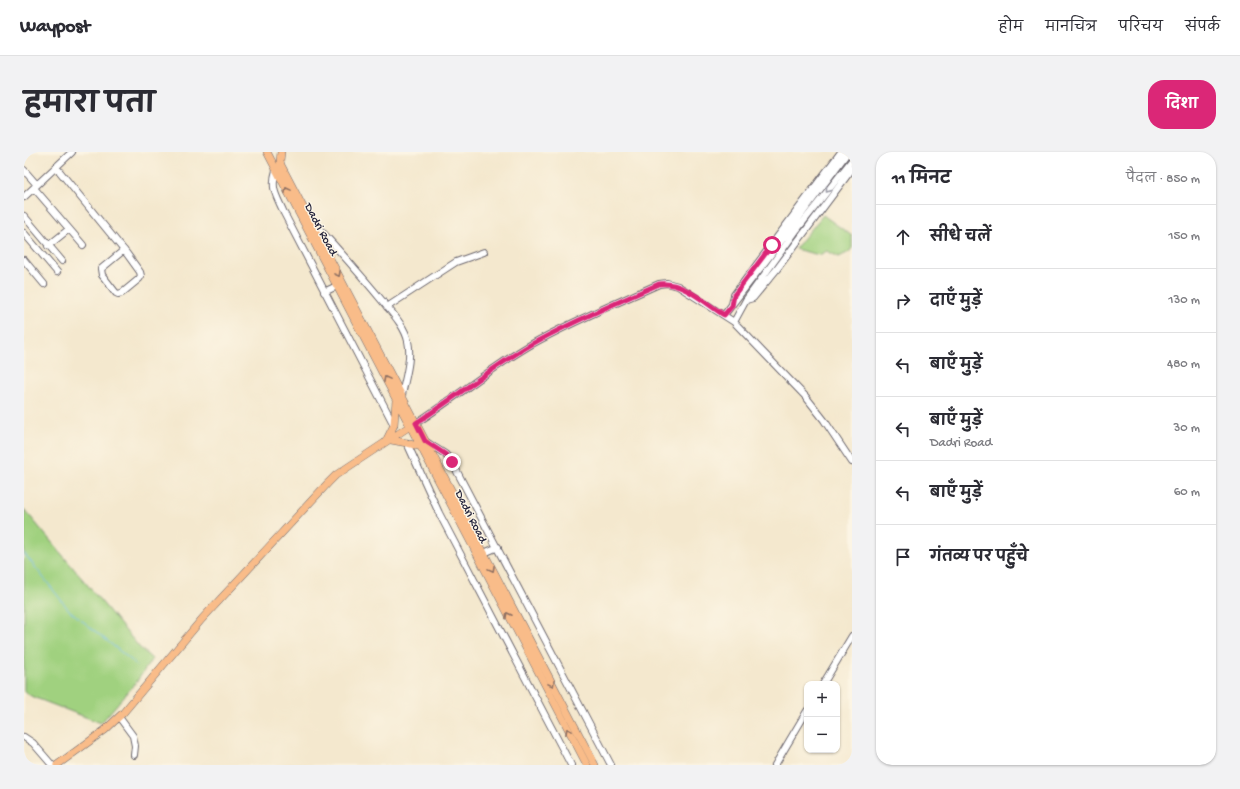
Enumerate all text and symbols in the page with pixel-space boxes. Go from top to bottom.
text: Waypost [20,16,90,39]
text: होम [999,20,1023,37]
text: मानचित्र [1045,20,1097,37]
text: परिचय [1119,20,1163,37]
text: संपर्क [1185,20,1220,37]
button: दिशा [1148,80,1216,129]
text: हमारा पता [24,90,155,123]
text: 11 मिनट [892,170,951,190]
text: पैदल · 850 m [1126,172,1200,187]
one-way arrow [826,186,833,193]
one-way arrow [284,187,291,194]
street label: Dadri Road [300,200,340,259]
icon: ahead [892,226,914,248]
text: सीधे चलें [930,229,991,247]
text: 150 m [1168,229,1200,244]
route start [763,236,781,254]
one-way arrow [334,270,341,277]
icon: right [892,290,914,312]
text: दाएँ मुड़ें [930,293,982,311]
text: 130 m [1168,293,1200,308]
icon: left [892,354,914,376]
text: बाएँ मुड़ें [930,357,982,375]
text: 480 m [1167,357,1200,372]
one-way arrow [383,376,391,384]
text: बाएँ मुड़ें [930,413,982,431]
icon: left [892,418,914,440]
text: 30 m [1174,421,1200,436]
text: Dadri Road [930,436,992,451]
route end [443,453,461,471]
icon: left [892,482,914,504]
text: बाएँ मुड़ें [930,485,982,503]
text: 60 m [1174,485,1200,500]
street label: Dadri Road [450,487,490,547]
icon: arrive [892,546,914,568]
text: गंतव्य पर पहुँचे [930,549,1028,567]
one-way arrow [487,565,495,572]
one-way arrow [506,612,513,619]
one-way arrow [548,680,555,687]
map controls [804,681,840,753]
button: + [804,681,840,717]
button: − [804,717,840,753]
one-way arrow [566,727,573,735]

